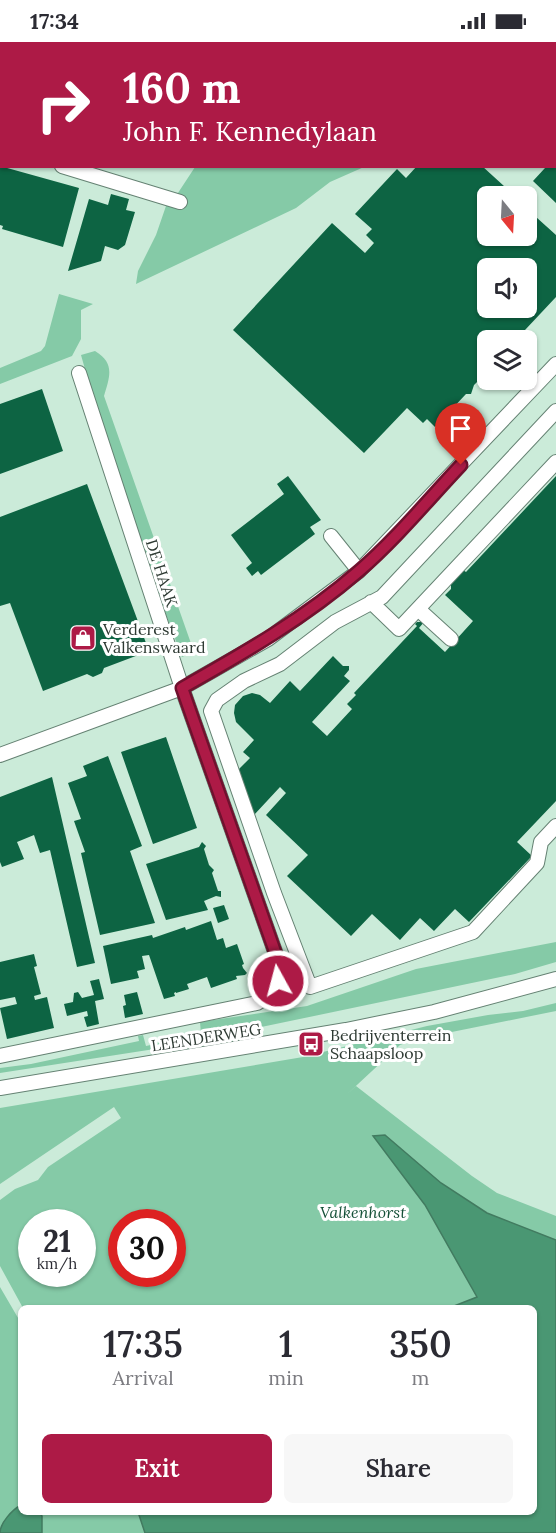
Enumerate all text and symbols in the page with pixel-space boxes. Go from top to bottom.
text: 17:34 [30,7,79,35]
text: 160 m [123,61,241,115]
icon: right [24,66,102,144]
text: John F. Kennedylaan [123,114,377,148]
north arrow [477,186,537,246]
map controls [477,186,537,390]
button: sound [477,258,537,318]
button: layers [477,330,537,390]
pin [435,403,486,465]
icon: arrive [444,412,477,445]
street label: DE HAAK [142,537,182,609]
place label: Verderest Valkenswaard [102,619,206,657]
shop icon: Verderest Valkenswaard [68,623,98,653]
position arrow [246,949,310,1013]
street label: LEENDERWEG [150,1018,262,1056]
place label: Bedrijventerrein Schaapsloop [330,1025,452,1063]
bus stop icon: Bedrijventerrein Schaapsloop [296,1029,326,1059]
park label: Valkenhorst [320,1202,406,1222]
speed limit sign: 30 [108,1209,186,1287]
text: 21 [43,1222,71,1260]
text: km/h [37,1254,77,1273]
text: 17:35 [103,1321,183,1367]
text: 1 [279,1321,293,1367]
text: 350 [389,1321,452,1367]
text: Arrival [113,1365,174,1390]
text: min [268,1365,304,1390]
text: m [411,1365,429,1390]
button: Exit [42,1434,272,1503]
button: Share [284,1434,513,1503]

